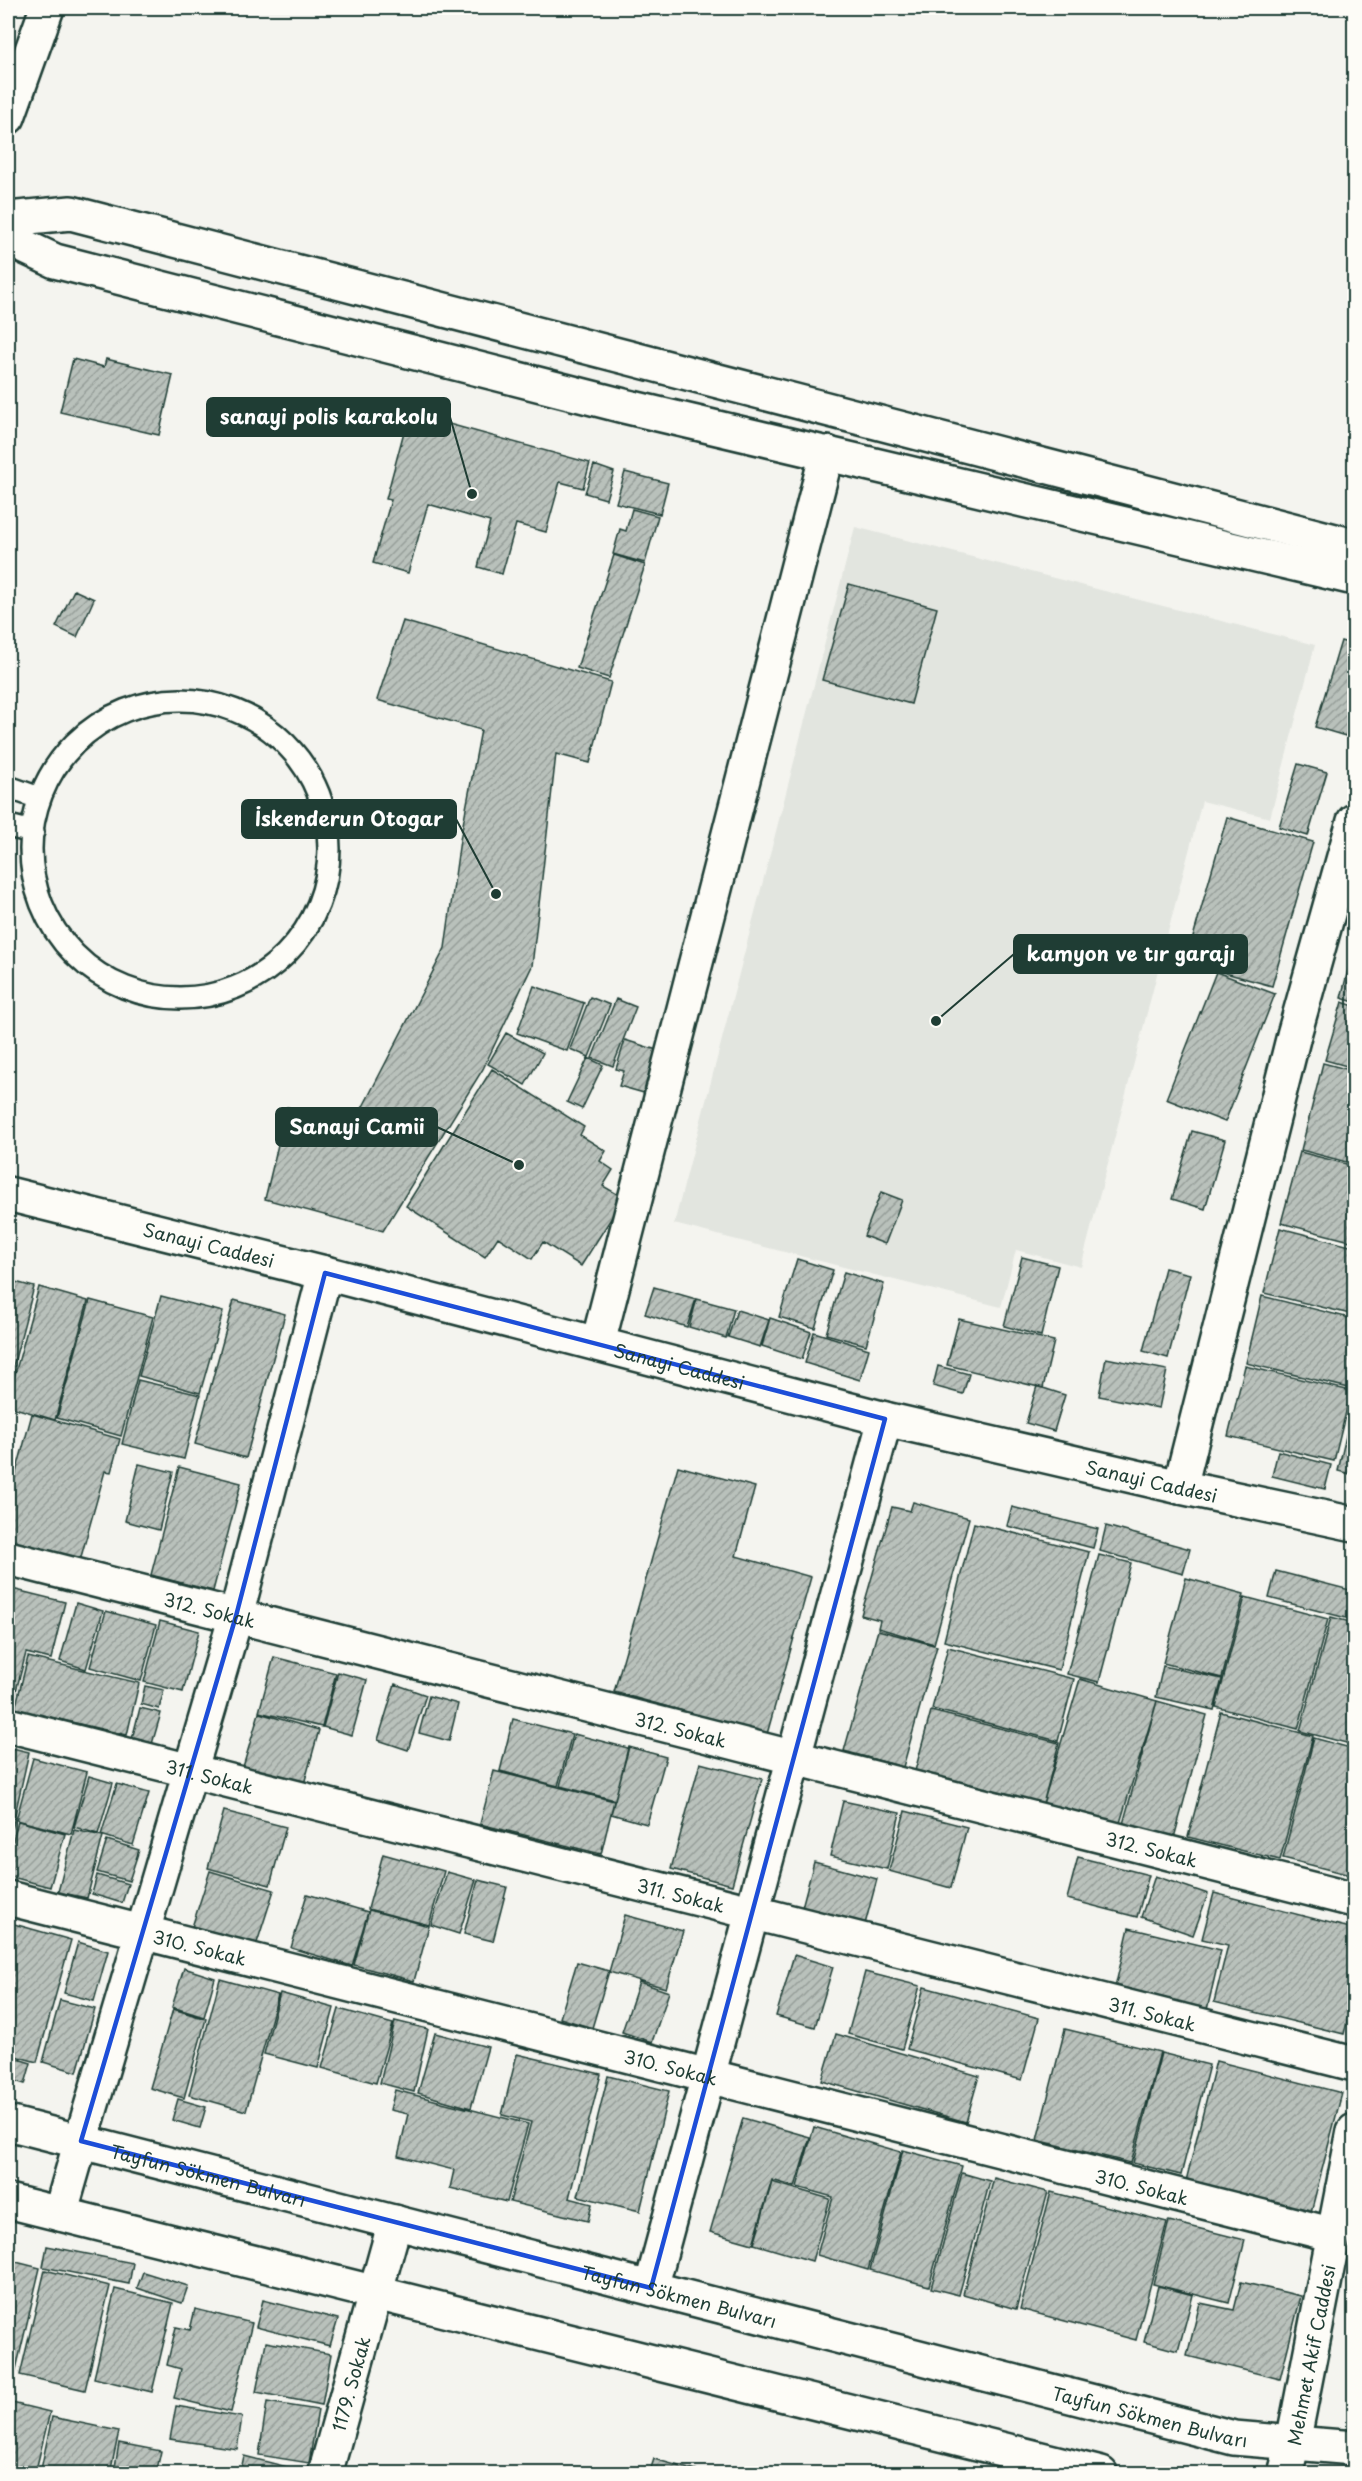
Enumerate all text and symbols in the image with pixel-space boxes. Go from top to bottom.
callout: sanayi polis karakolu [207,398,450,436]
text: sanayi polis karakolu [220,401,438,431]
callout: İskenderun Otogar [242,800,456,838]
text: İskenderun Otogar [255,803,444,833]
callout: kamyon ve tır garajı [1014,935,1247,973]
text: kamyon ve tır garajı [1027,938,1235,968]
callout: Sanayi Camii [276,1108,437,1146]
text: Sanayi Camii [289,1111,425,1141]
street label: Sanayi Caddesi [140,1215,277,1273]
street label: Sanayi Caddesi [611,1335,748,1395]
street label: Sanayi Caddesi [1083,1452,1220,1508]
street label: 312. Sokak [161,1585,259,1634]
street label: 312. Sokak [632,1704,730,1754]
street label: 311. Sokak [163,1752,257,1800]
street label: 312. Sokak [1103,1824,1201,1873]
street label: 311. Sokak [634,1870,728,1919]
street label: 310. Sokak [150,1922,250,1972]
street label: 311. Sokak [1105,1989,1199,2037]
street label: 310. Sokak [621,2042,721,2091]
street label: Tayfun Sökmen Bulvarı [108,2136,309,2213]
street label: 310. Sokak [1092,2161,1192,2211]
street label: Tayfun Sökmen Bulvarı [579,2257,780,2333]
street label: Mehmet Akif Caddesi [1279,2262,1341,2448]
street label: 1179. Sokak [324,2333,376,2434]
street label: Tayfun Sökmen Bulvarı [1049,2378,1249,2453]

